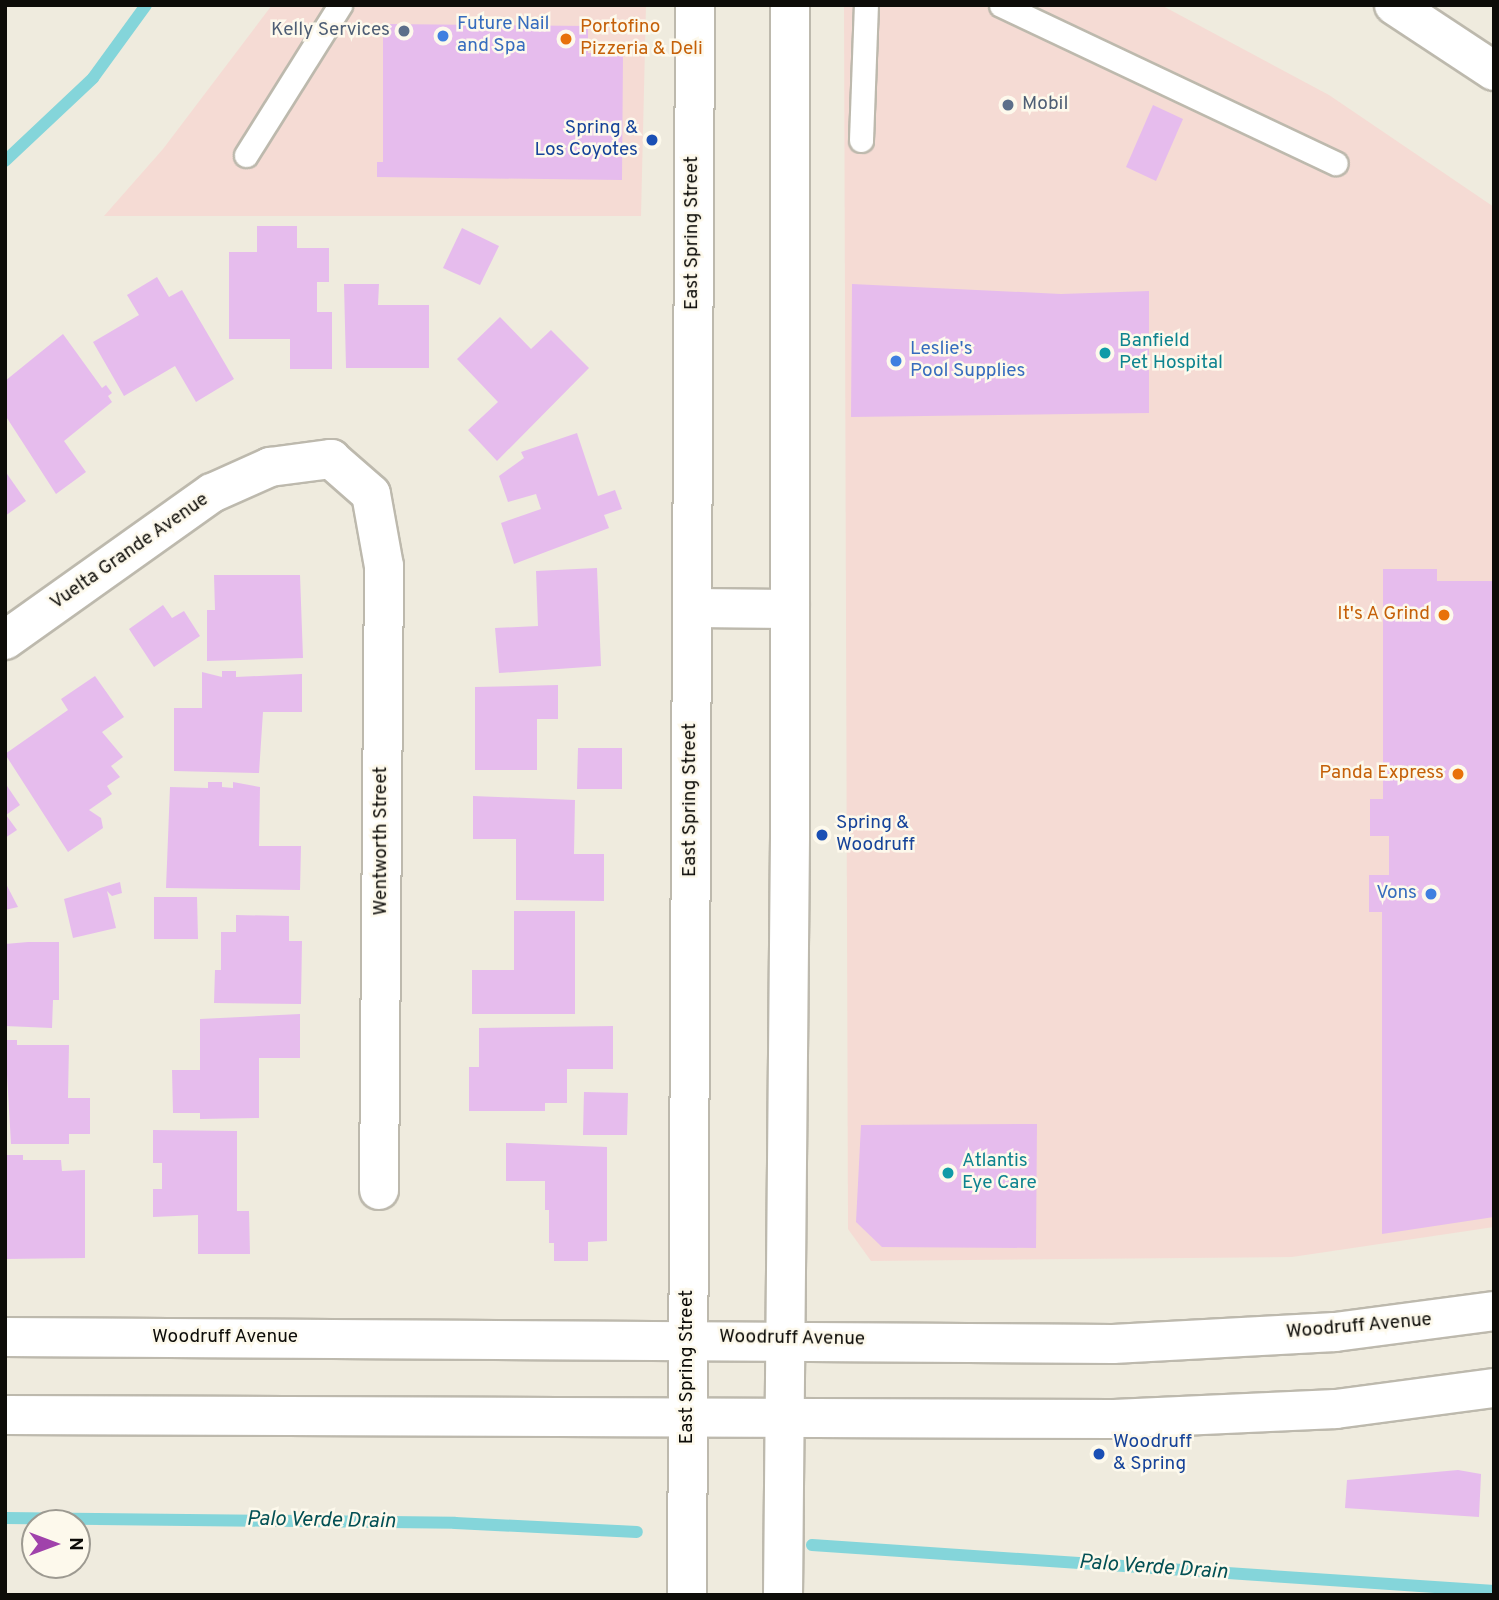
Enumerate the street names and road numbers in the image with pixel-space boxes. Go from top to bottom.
street label: East Spring Street [682,156,704,310]
street label: Vuelta Grande Avenue [46,489,214,615]
street label: East Spring Street [680,723,702,877]
street label: Wentworth Street [371,766,393,916]
street label: East Spring Street [677,1290,699,1444]
street label: Woodruff Avenue [1285,1309,1433,1345]
street label: Woodruff Avenue [718,1326,866,1352]
street label: Woodruff Avenue [152,1327,298,1349]

